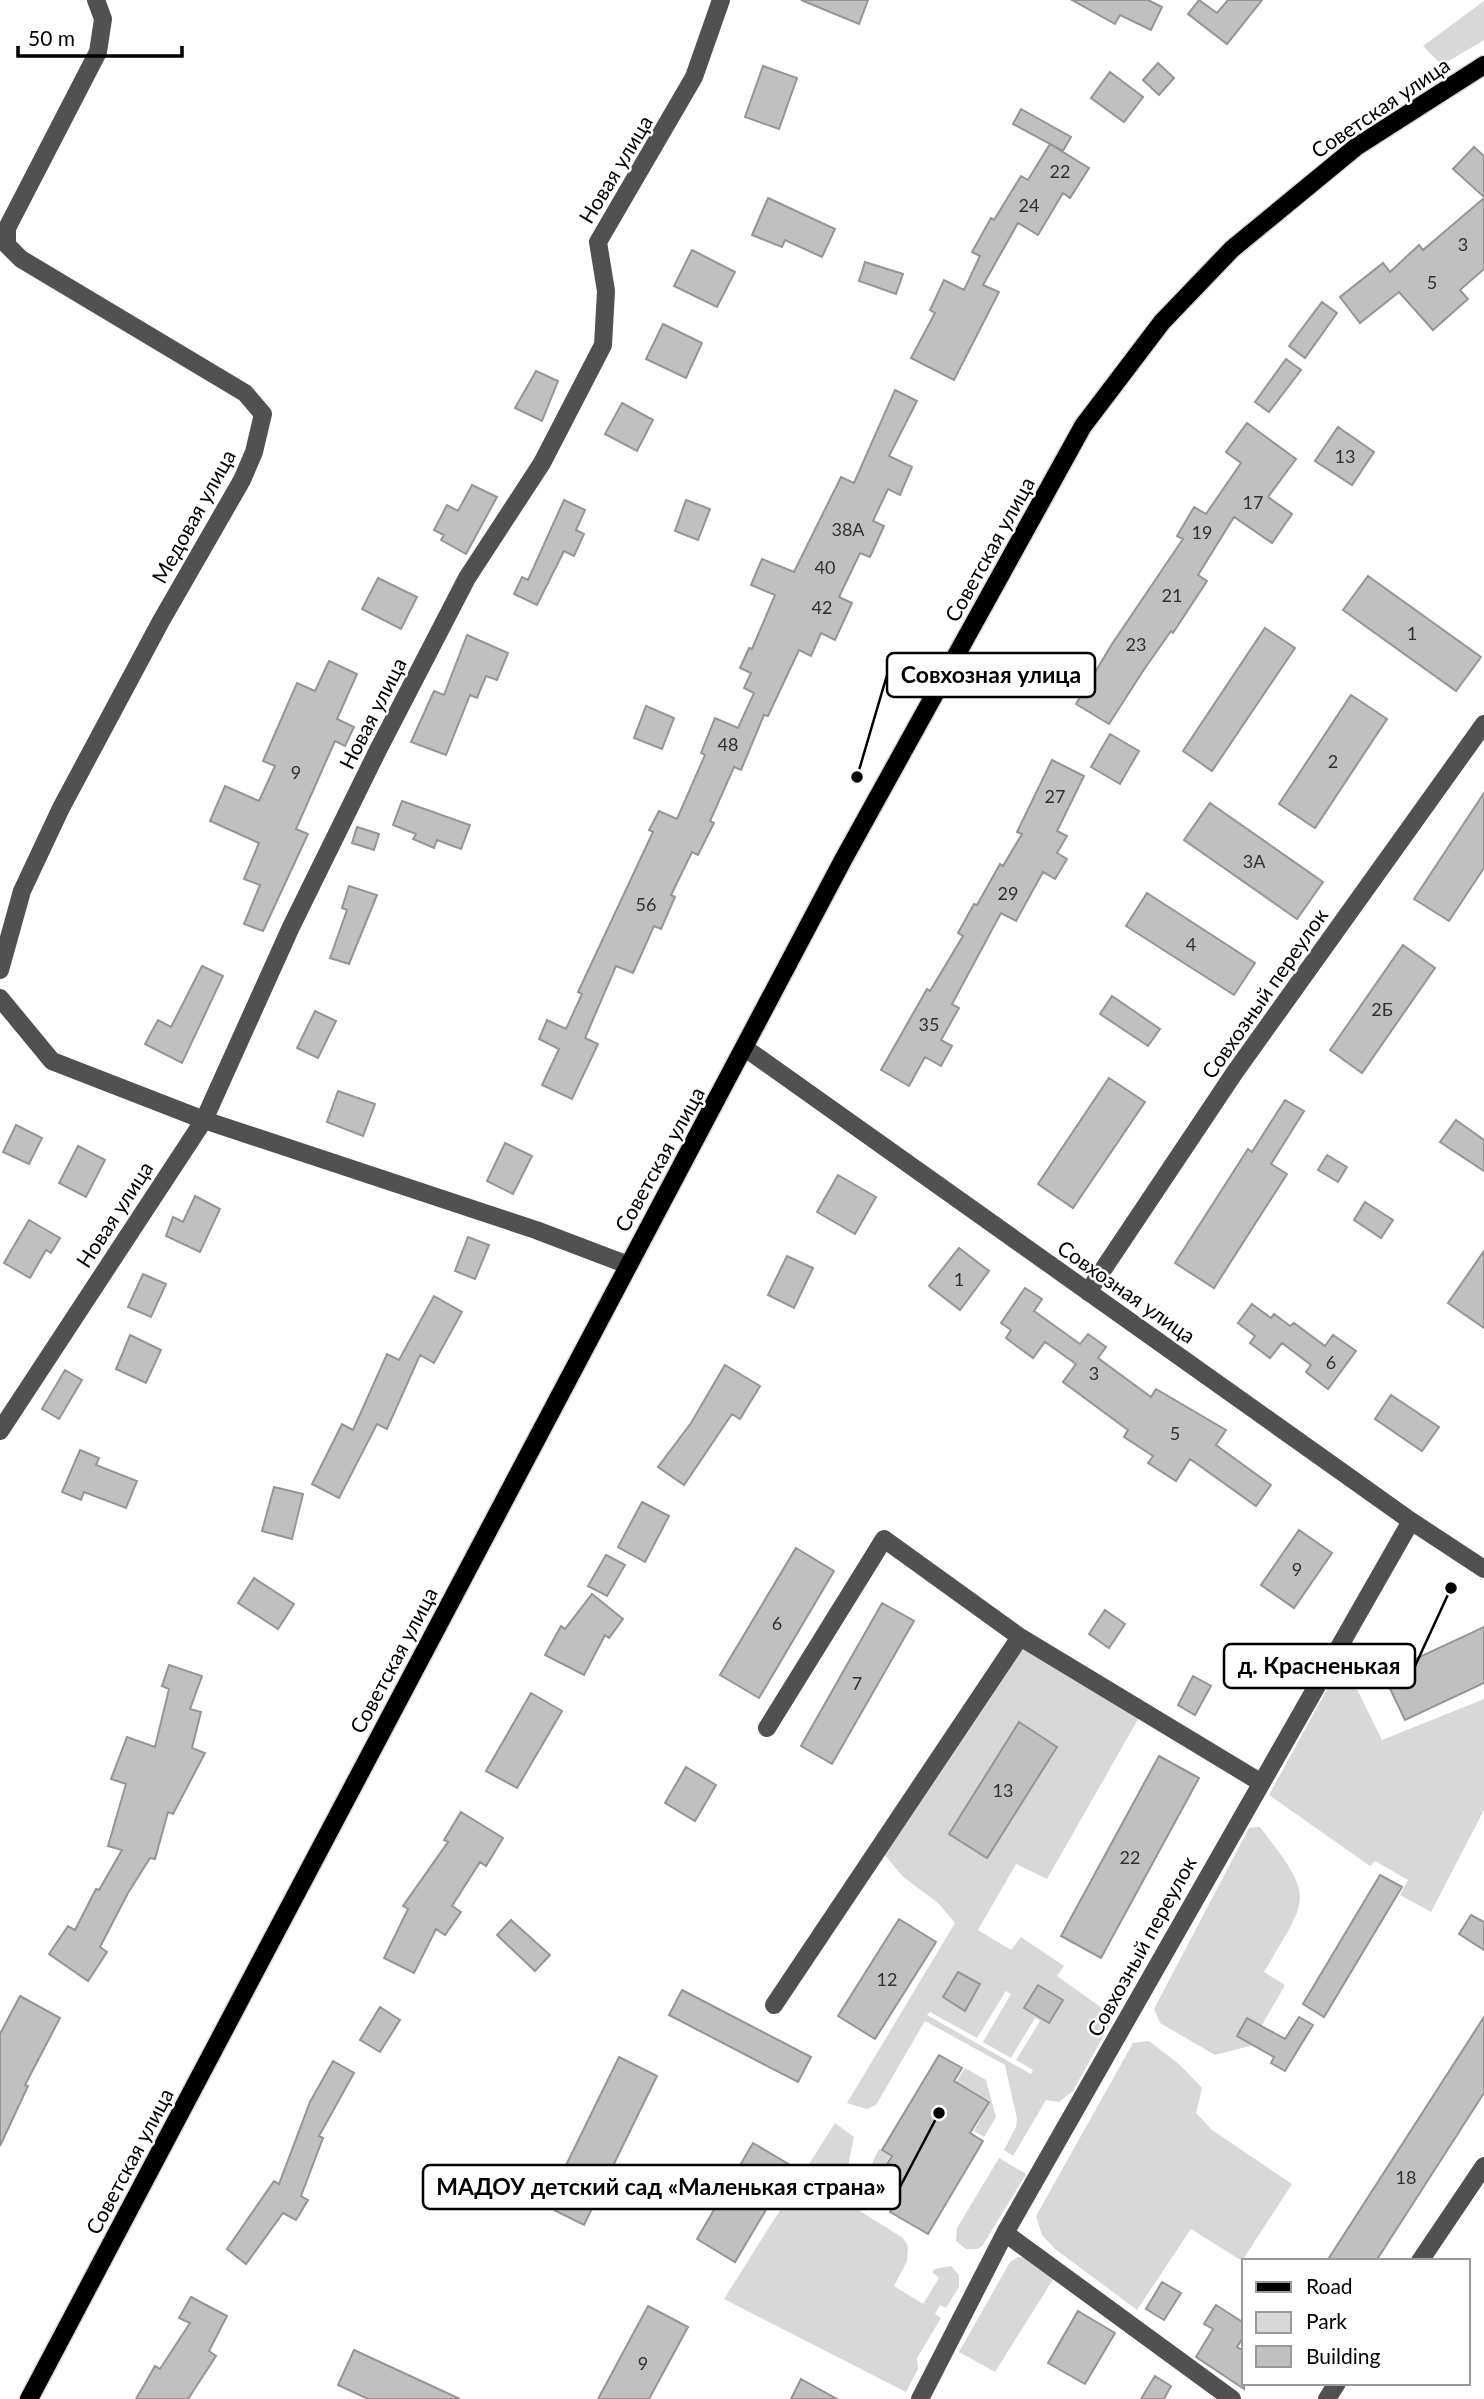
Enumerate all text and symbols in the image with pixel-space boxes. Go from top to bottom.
scale bar [18,14,182,58]
text: 50 m [28,25,75,50]
street label: Советская улица [1306,51,1454,163]
street label: Новая улица [573,110,657,228]
house number: 22 [1050,160,1070,182]
house number: 24 [1019,194,1039,216]
house number: 3 [1458,233,1468,255]
house number: 5 [1427,271,1437,293]
street label: Медовая улица [146,445,240,587]
house number: 13 [1335,445,1355,467]
street label: Советская улица [939,472,1039,626]
house number: 17 [1243,491,1263,513]
house number: 38А [831,518,865,540]
house number: 19 [1192,521,1212,543]
house number: 40 [815,556,835,578]
house number: 21 [1162,584,1182,606]
house number: 42 [812,596,832,618]
house number: 1 [1407,622,1417,644]
house number: 23 [1126,633,1146,655]
street label: Новая улица [333,653,411,773]
callout: Совхозная улица [887,653,1095,697]
text: Совхозная улица [901,660,1081,688]
house number: 48 [718,733,738,755]
house number: 2 [1328,750,1338,772]
house number: 9 [291,761,301,783]
house number: 27 [1045,785,1065,807]
house number: 3А [1243,850,1266,872]
house number: 29 [998,882,1018,904]
house number: 56 [636,893,656,915]
street label: Совхозный переулок [1196,903,1332,1083]
house number: 4 [1186,933,1196,955]
house number: 2Б [1371,998,1393,1020]
house number: 35 [919,1013,939,1035]
street label: Советская улица [609,1082,709,1236]
street label: Новая улица [70,1156,158,1272]
street label: Совхозная улица [1053,1234,1201,1348]
house number: 1 [954,1268,964,1290]
house number: 6 [1326,1351,1336,1373]
house number: 3 [1089,1362,1099,1384]
house number: 5 [1170,1422,1180,1444]
house number: 9 [1292,1558,1302,1580]
street label: Советская улица [344,1583,442,1737]
house number: 6 [772,1612,782,1634]
callout: д. Красненькая [1224,1644,1415,1688]
text: д. Красненькая [1238,1651,1400,1679]
house number: 7 [852,1672,862,1694]
house number: 13 [993,1779,1013,1801]
house number: 22 [1120,1846,1140,1868]
street label: Совхозный переулок [1081,1852,1201,2040]
house number: 12 [877,1968,897,1990]
street label: Советская улица [80,2084,178,2238]
callout: МАДОУ детский сад «Маленькая страна» [423,2165,900,2209]
house number: 18 [1396,2166,1416,2188]
text: МАДОУ детский сад «Маленькая страна» [436,2172,886,2200]
legend [1242,2259,1470,2385]
text: Road [1306,2273,1353,2298]
text: Park [1306,2308,1347,2333]
text: Building [1306,2343,1381,2368]
house number: 9 [638,2352,648,2374]

